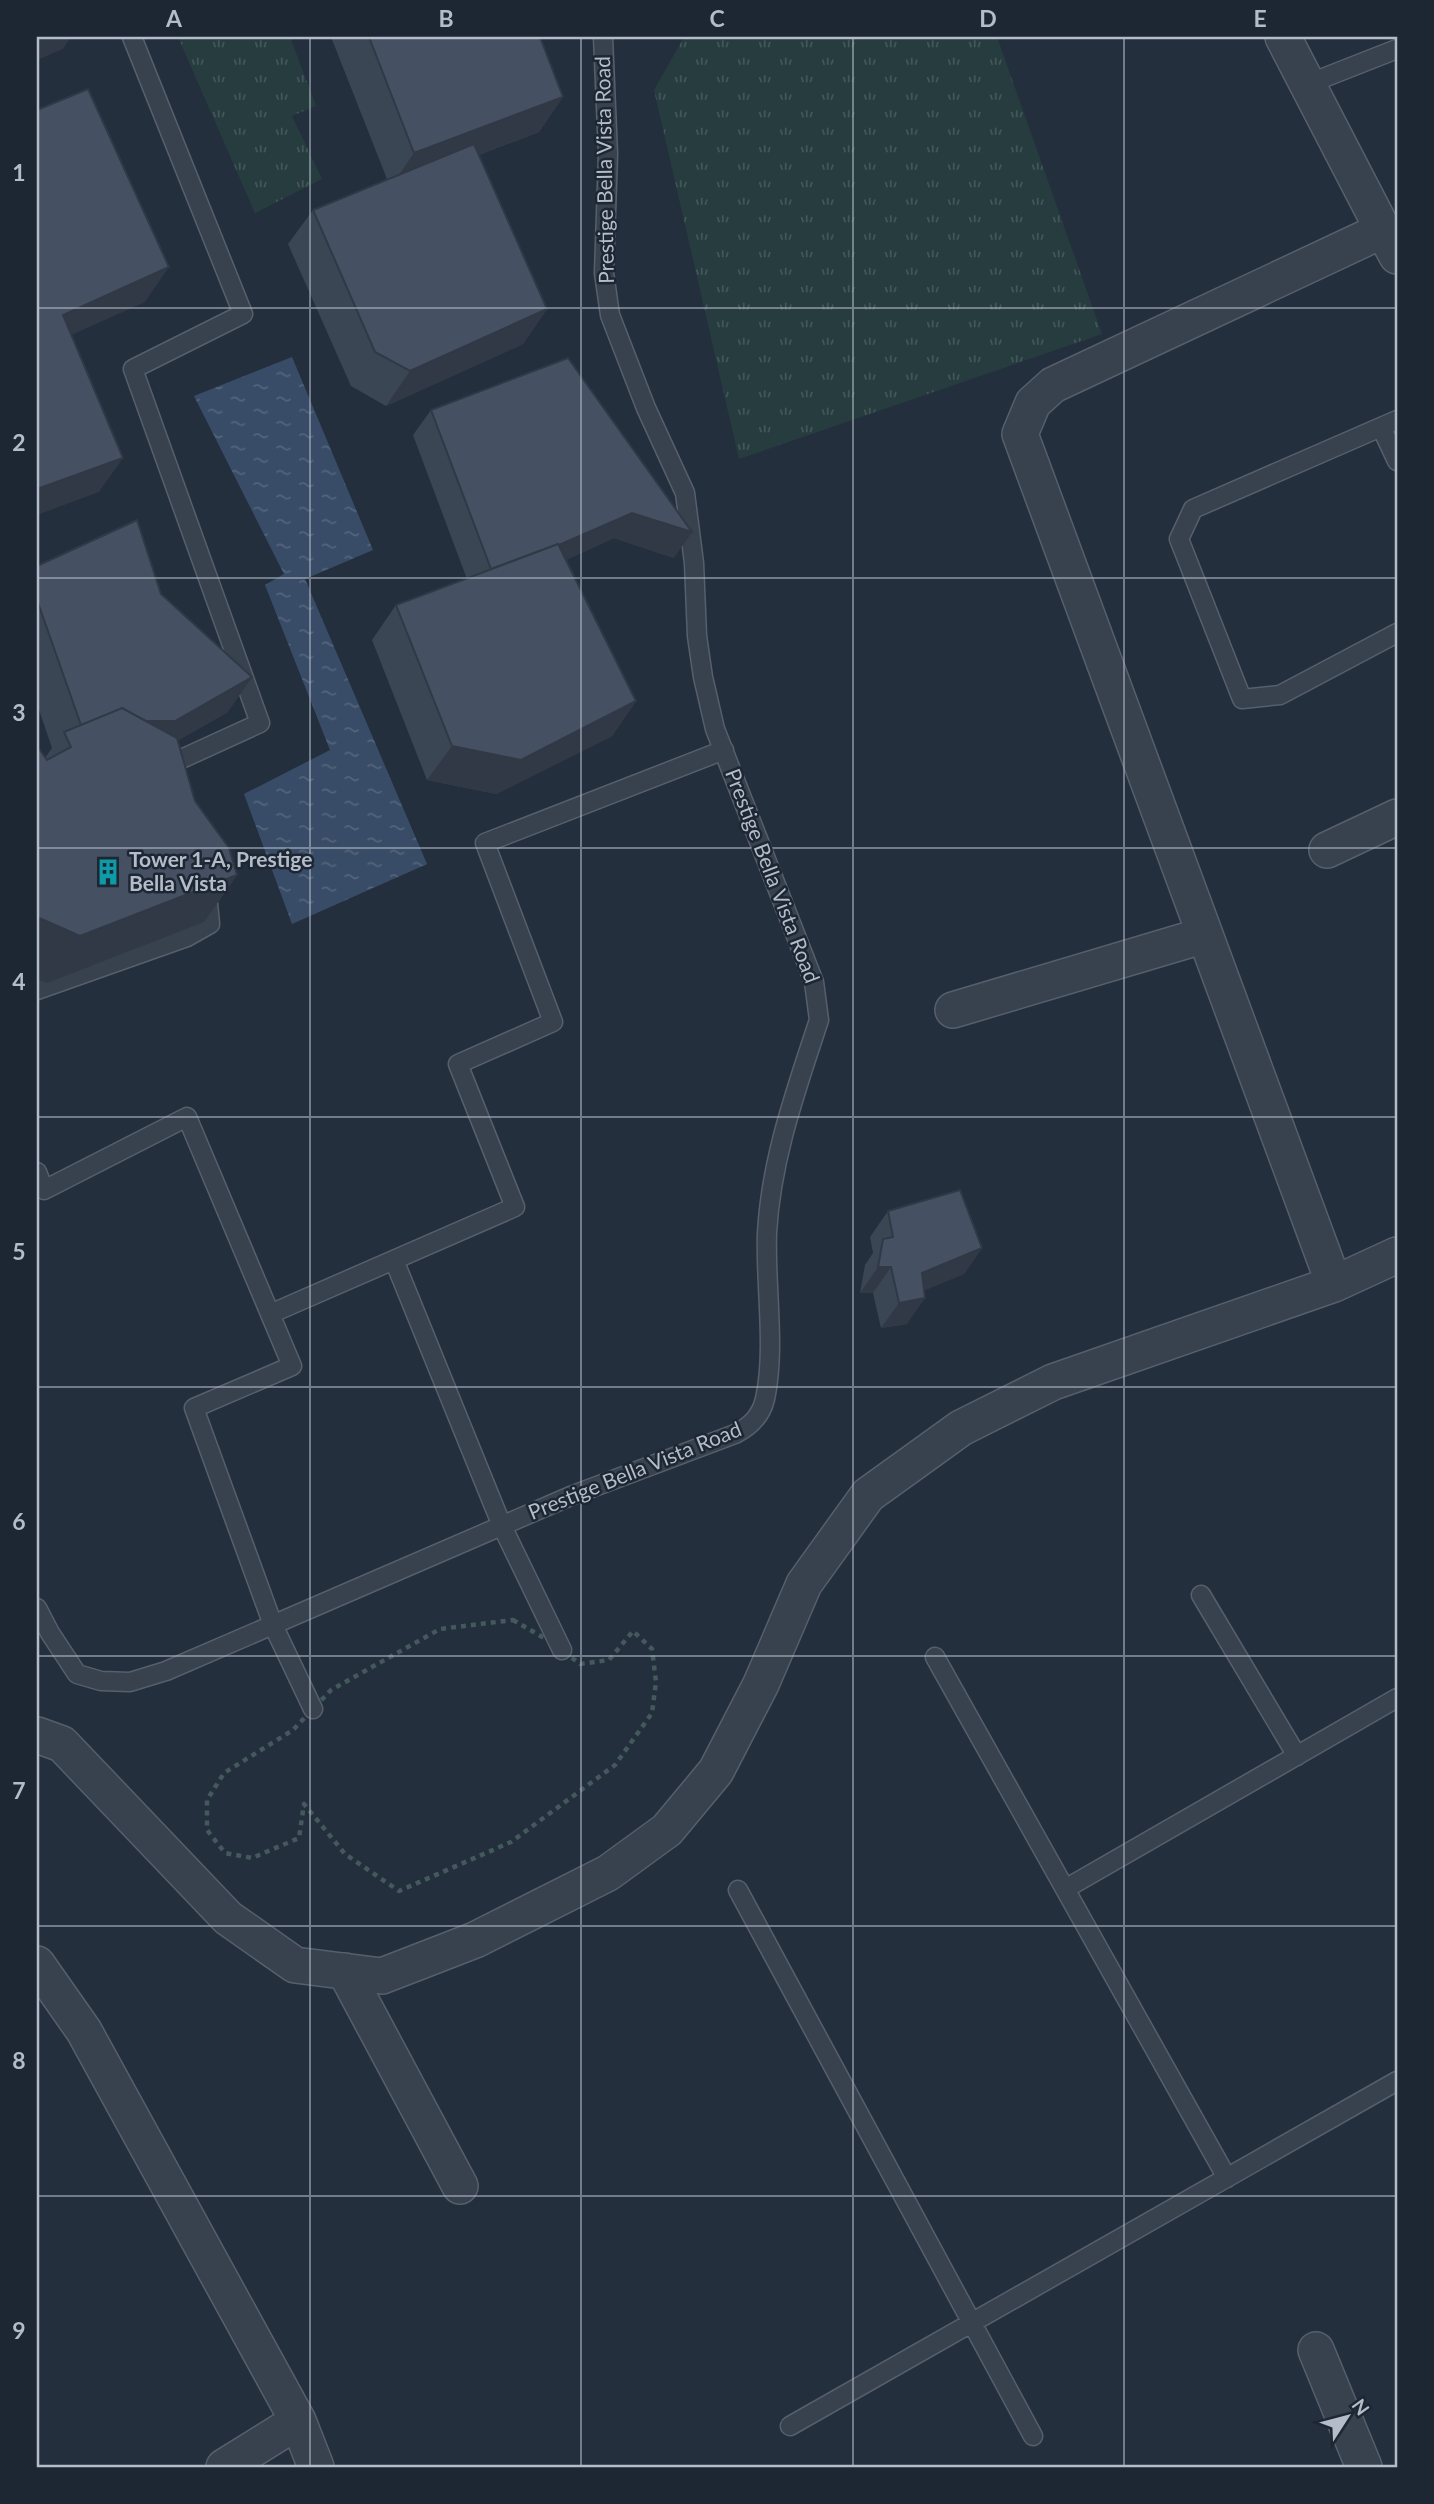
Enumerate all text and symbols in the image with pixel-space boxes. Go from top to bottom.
text: A [165,4,183,32]
text: B [438,4,454,32]
text: C [709,4,725,32]
text: D [979,4,997,32]
text: E [1253,4,1267,32]
street label: Prestige Bella Vista Road [589,56,618,284]
text: 1 [12,158,26,186]
text: 2 [12,428,26,456]
text: 3 [12,698,26,726]
street label: Prestige Bella Vista Road [721,765,826,986]
place label: Tower 1-A, Prestige Bella Vista [129,846,312,895]
building icon: Tower 1-A, Prestige Bella Vista [93,857,123,887]
text: 4 [12,967,26,995]
text: 5 [12,1237,26,1265]
street label: Prestige Bella Vista Road [524,1415,745,1524]
text: 6 [12,1507,26,1535]
text: 7 [12,1776,26,1804]
text: 8 [12,2046,26,2074]
text: 9 [12,2316,26,2344]
north arrow [1312,2382,1382,2452]
text: N [1348,2394,1375,2419]

